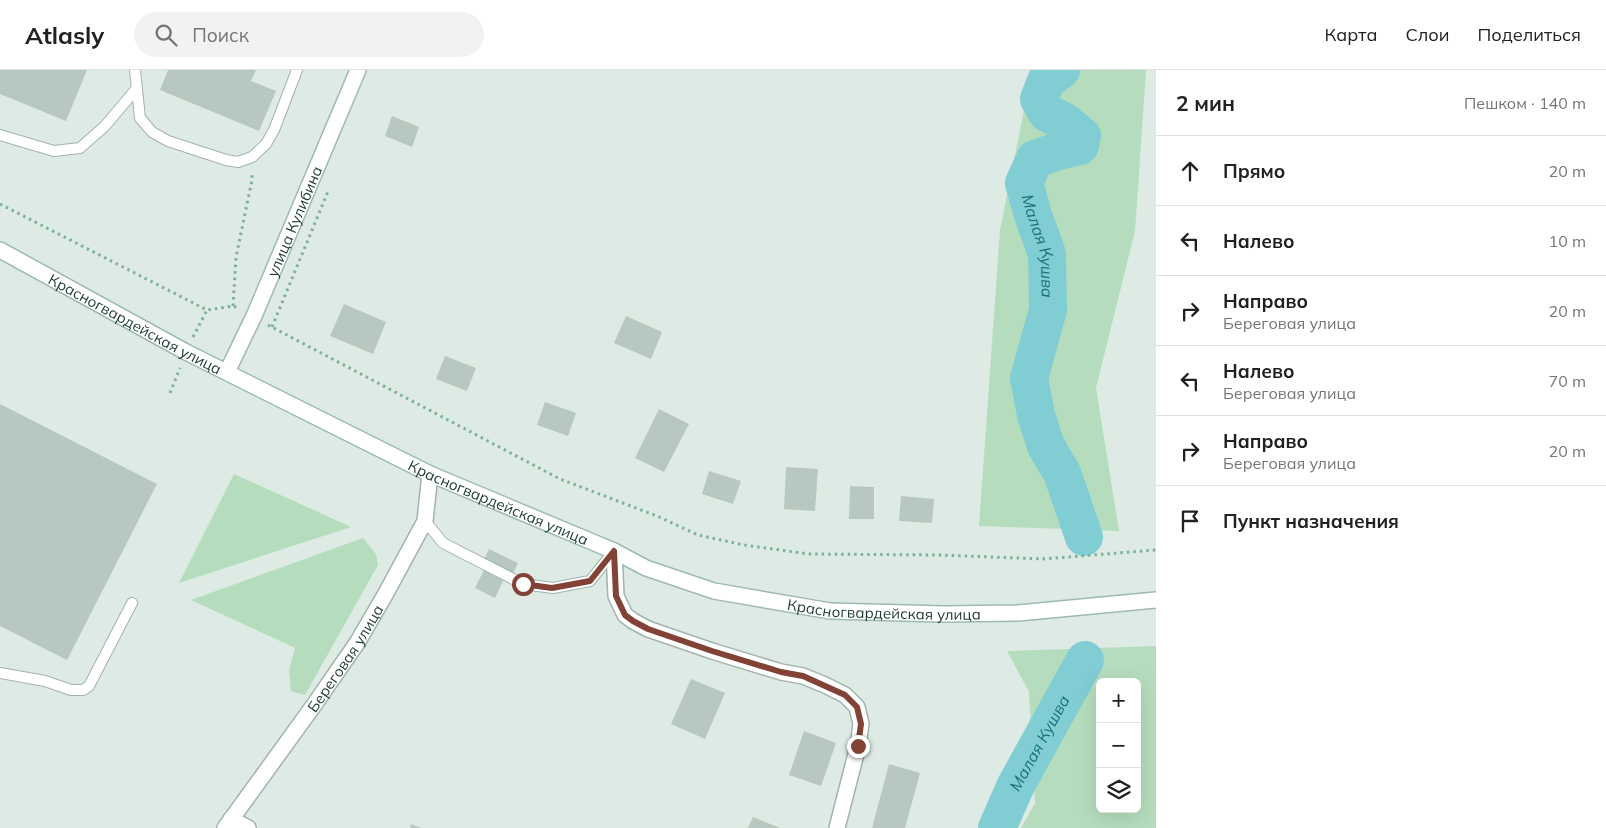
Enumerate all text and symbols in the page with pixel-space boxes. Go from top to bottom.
search box [134,12,484,57]
text: Atlasly [25,20,104,50]
icon: search [152,21,180,49]
text: Поиск [192,23,249,47]
text: Карта [1325,23,1377,46]
text: Слои [1405,23,1450,46]
text: Поделиться [1478,23,1581,46]
text: 2 мин [1176,90,1235,116]
text: Пешком · 140 m [1464,93,1586,113]
icon: ahead [1176,157,1204,185]
text: Прямо [1223,159,1285,183]
text: 20 m [1549,161,1586,181]
street label: улица Кулибина [262,163,326,280]
water label: Малая Кушва [1018,192,1058,298]
icon: left [1176,227,1204,255]
text: Налево [1223,229,1295,253]
text: 10 m [1549,231,1586,251]
street label: Красногвардейская улица [45,269,225,378]
text: Направо [1223,289,1308,313]
icon: right [1176,297,1204,325]
text: 20 m [1549,301,1586,321]
text: Береговая улица [1223,313,1356,333]
text: Налево [1223,359,1295,383]
icon: left [1176,367,1204,395]
text: 70 m [1549,371,1586,391]
text: Береговая улица [1223,383,1356,403]
text: Направо [1223,429,1308,453]
icon: right [1176,437,1204,465]
text: 20 m [1549,441,1586,461]
text: Береговая улица [1223,453,1356,473]
street label: Красногвардейская улица [405,455,591,549]
icon: arrive [1176,507,1204,535]
text: Пункт назначения [1223,509,1399,533]
route start [512,573,535,596]
street label: Красногвардейская улица [786,594,981,624]
street label: Береговая улица [303,601,387,716]
map controls [1096,678,1141,813]
button: + [1096,678,1141,723]
water label: Малая Кушва [1005,691,1074,794]
button: − [1096,723,1141,768]
route end [847,735,870,758]
button: layers [1096,768,1141,813]

